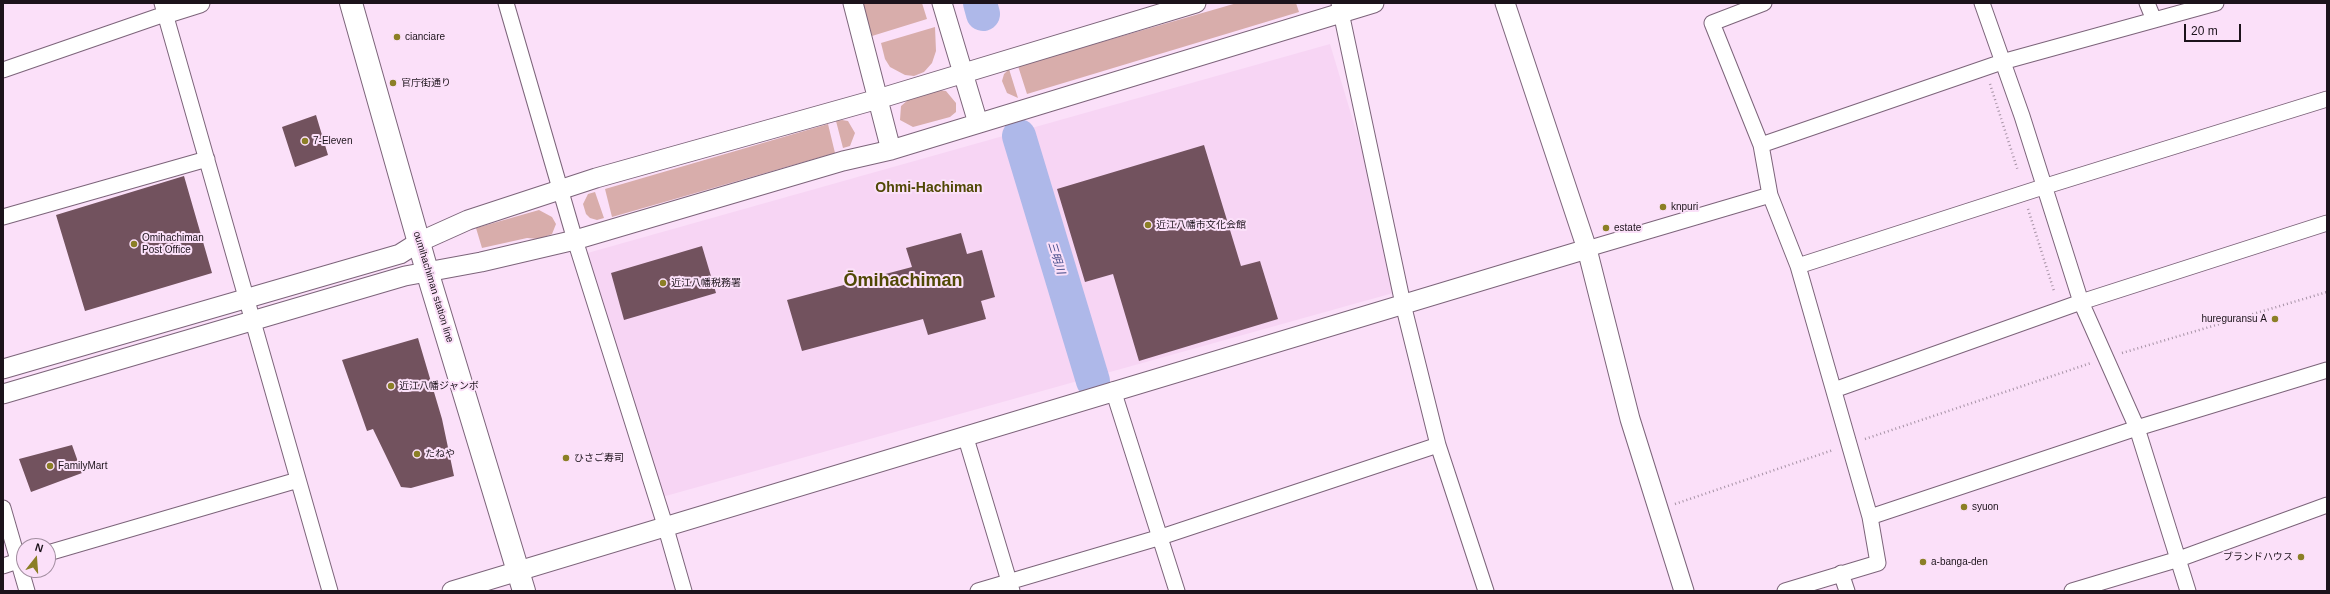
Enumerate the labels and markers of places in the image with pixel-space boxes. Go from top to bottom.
place label: cianciare [405,31,445,43]
marker: cianciare [392,32,402,42]
place label: 官庁街通り [401,77,451,89]
marker: 官庁街通り [388,78,398,88]
place label: 7-Eleven [313,135,352,147]
marker: 7-Eleven [300,136,310,146]
place label: knpuri [1671,201,1698,213]
marker: knpuri [1658,202,1668,212]
place label: 近江八幡市文化会館 [1156,219,1246,231]
marker: 近江八幡市文化会館 [1143,220,1153,230]
place label: estate [1614,222,1641,234]
marker: estate [1601,223,1611,233]
place label: Omihachiman Post Office [142,232,204,256]
marker: Omihachiman Post Office [129,239,139,249]
place label: 近江八幡税務署 [671,277,741,289]
marker: 近江八幡税務署 [658,278,668,288]
place label: hureguransu A [2201,313,2267,325]
marker: hureguransu A [2270,314,2280,324]
place label: 近江八幡ジャンボ [399,380,479,392]
marker: 近江八幡ジャンボ [386,381,396,391]
place label: たねや [425,448,455,460]
marker: たねや [412,449,422,459]
place label: ひさご寿司 [574,452,624,464]
marker: ひさご寿司 [561,453,571,463]
place label: FamilyMart [58,460,107,472]
marker: FamilyMart [45,461,55,471]
place label: syuon [1972,501,1999,513]
marker: syuon [1959,502,1969,512]
place label: ブランドハウス [2223,551,2293,563]
marker: ブランドハウス [2296,552,2306,562]
place label: a-banga-den [1931,556,1988,568]
marker: a-banga-den [1918,557,1928,567]

